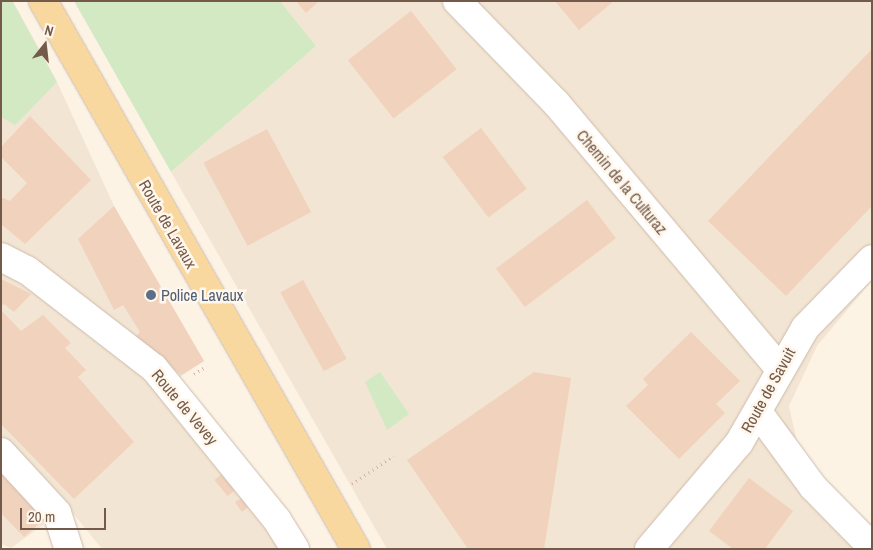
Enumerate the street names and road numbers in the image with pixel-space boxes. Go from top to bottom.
street label: Chemin de la Culturaz [573,126,671,238]
street label: Route de Lavaux [135,176,201,272]
street label: Route de Savuit [737,344,799,436]
street label: Route de Vevey [148,365,222,449]

